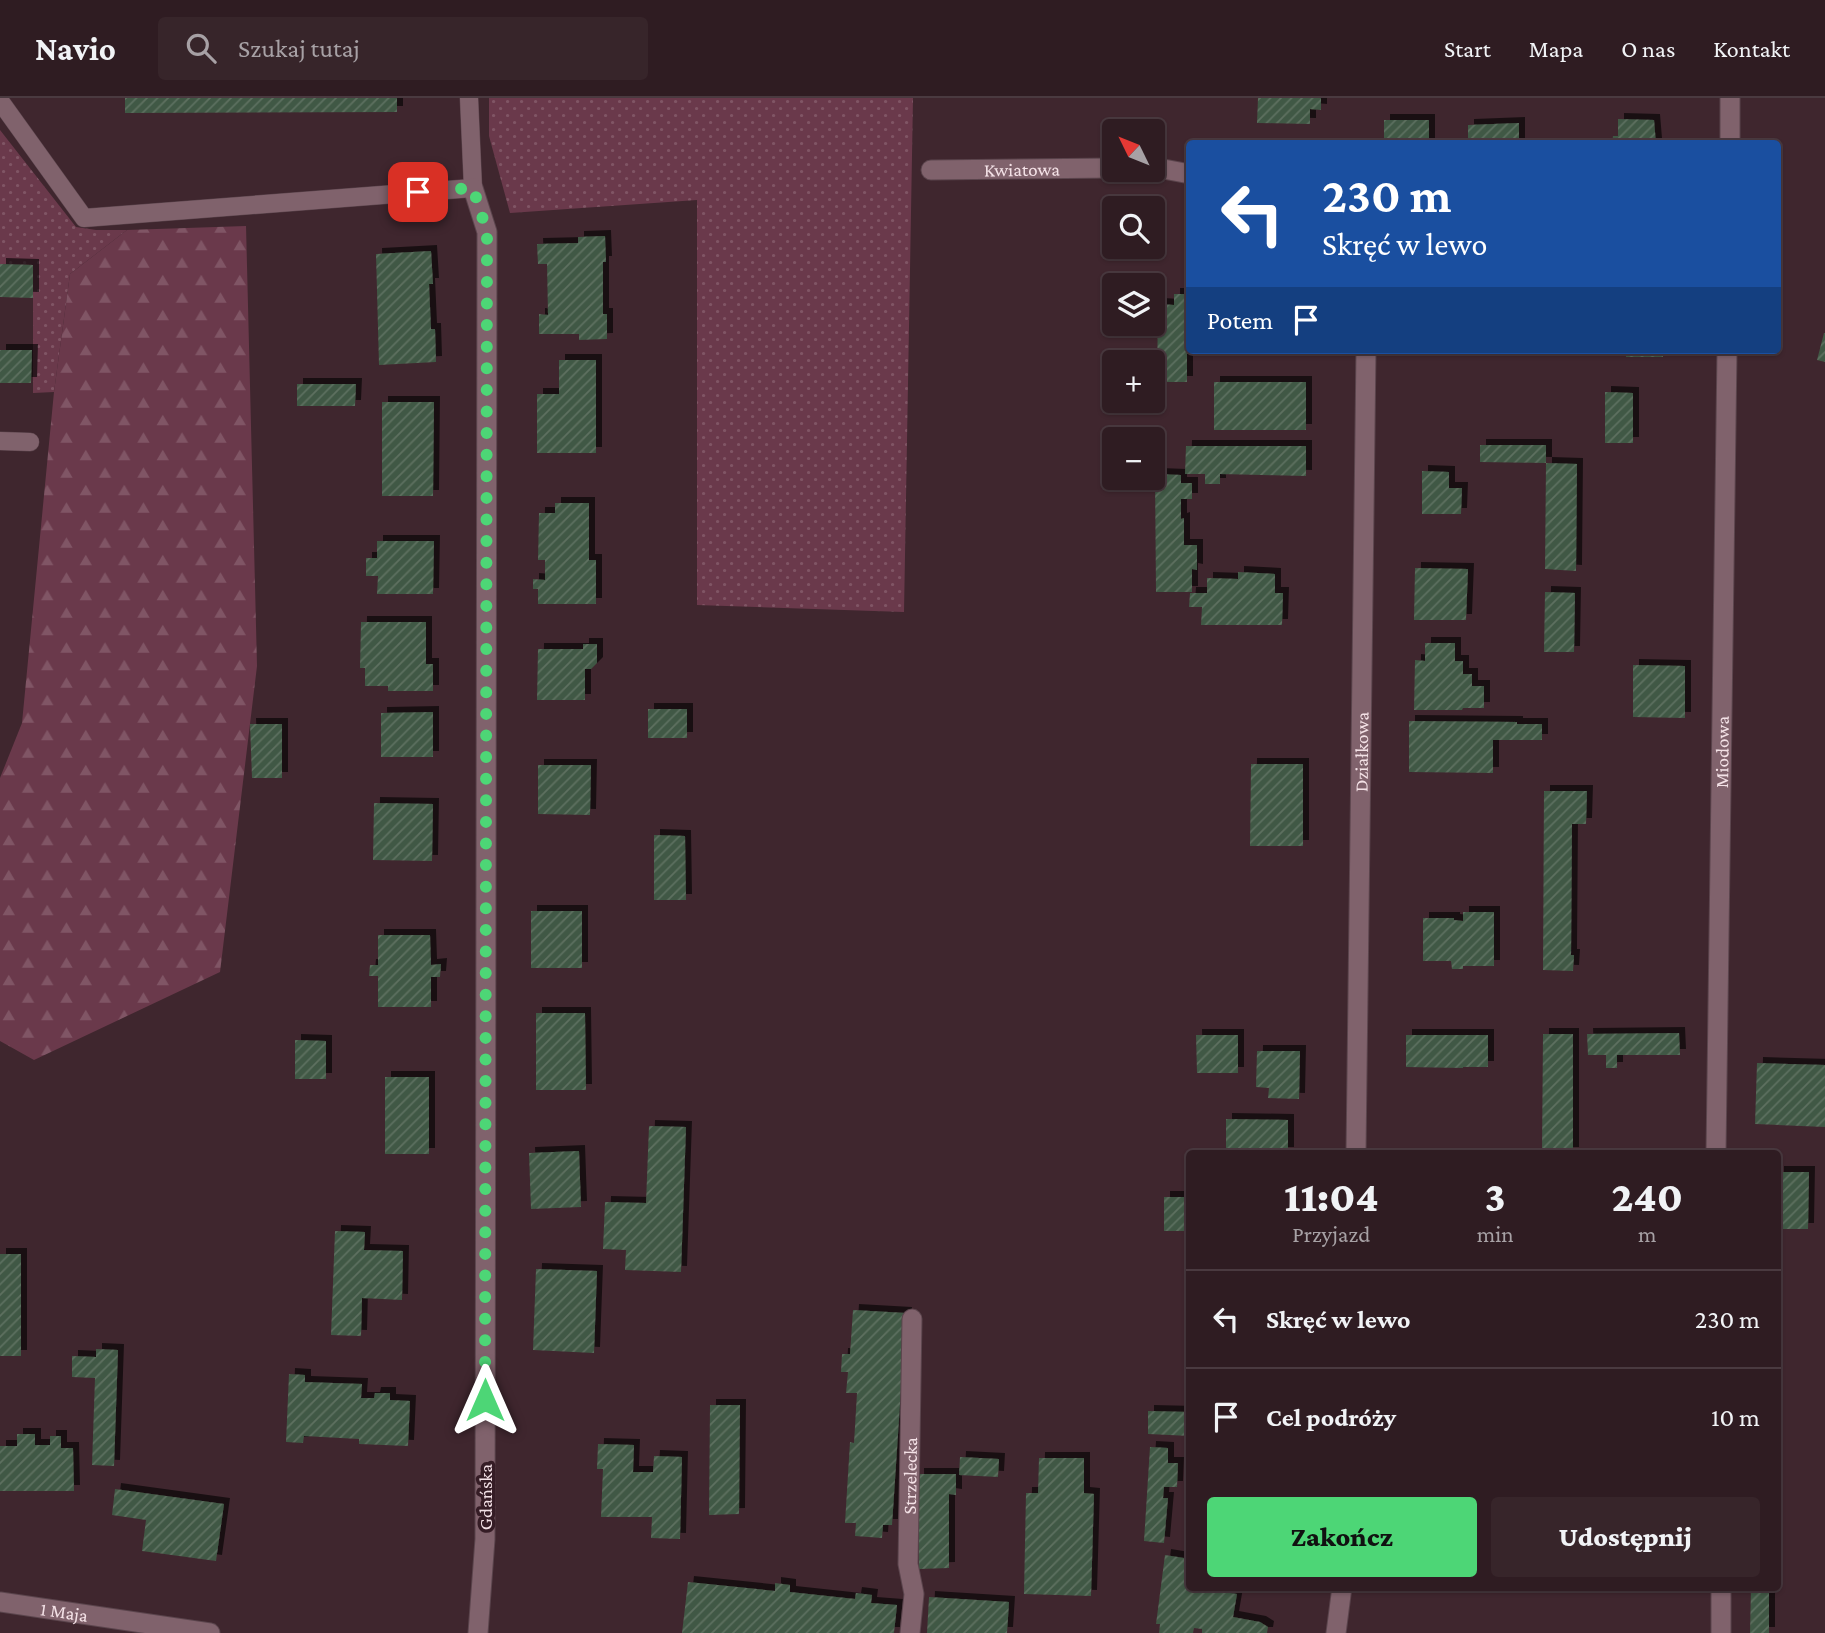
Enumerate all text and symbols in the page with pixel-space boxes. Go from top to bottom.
search box [158,17,648,80]
icon: search [182,29,220,67]
text: Navio [35,30,116,67]
text: Szukaj tutaj [238,34,360,63]
text: Start [1444,35,1491,62]
text: Mapa [1529,35,1583,62]
text: O nas [1621,35,1675,62]
text: Kontakt [1713,35,1790,62]
north arrow [1102,119,1166,182]
map controls [1102,119,1165,490]
street label: Kwiatowa [984,158,1060,180]
pin [388,162,448,222]
icon: left [1207,168,1298,259]
text: 230 m [1322,168,1452,223]
icon: arrive [399,173,437,211]
button: search [1102,196,1165,259]
text: Skręć w lewo [1322,226,1487,262]
button: layers [1102,273,1165,336]
icon: arrive [1287,301,1325,339]
text: Potem [1207,306,1273,335]
button: + [1102,350,1165,413]
button: − [1102,427,1165,490]
street label: Działkowa [1350,711,1372,792]
street label: Miodowa [1710,716,1732,788]
text: 11:04 [1284,1173,1379,1220]
text: 3 [1485,1173,1505,1220]
text: 240 [1612,1173,1683,1220]
text: Przyjazd [1292,1221,1370,1247]
text: min [1477,1221,1514,1247]
text: m [1638,1221,1656,1247]
icon: left [1207,1300,1245,1338]
text: Skręć w lewo [1266,1305,1411,1334]
text: 230 m [1695,1305,1760,1334]
position arrow [448,1363,522,1437]
icon: arrive [1207,1398,1245,1436]
text: Cel podróży [1266,1403,1396,1432]
text: 10 m [1711,1403,1760,1432]
street label: Strzelecka [898,1437,921,1515]
street label: Gdańska [475,1464,496,1530]
button: Zakończ [1207,1497,1477,1577]
button: Udostępnij [1491,1497,1760,1577]
street label: 1 Maja [39,1598,90,1625]

